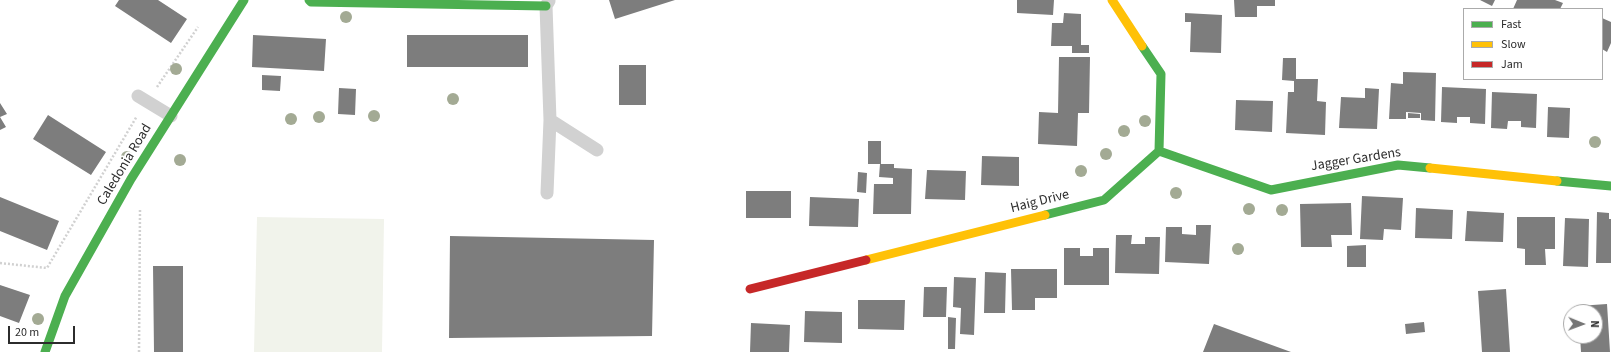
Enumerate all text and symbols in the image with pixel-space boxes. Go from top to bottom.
legend [1463,8,1603,80]
text: Fast [1501,16,1521,33]
text: Slow [1501,36,1526,53]
text: Jam [1501,56,1523,73]
street label: Caledonia Road [94,121,156,209]
street label: Jagger Gardens [1310,145,1402,175]
street label: Haig Drive [1009,187,1071,217]
north arrow [1563,304,1603,344]
scale bar [10,318,77,344]
text: N [1587,320,1602,328]
text: 20 m [15,324,39,341]

